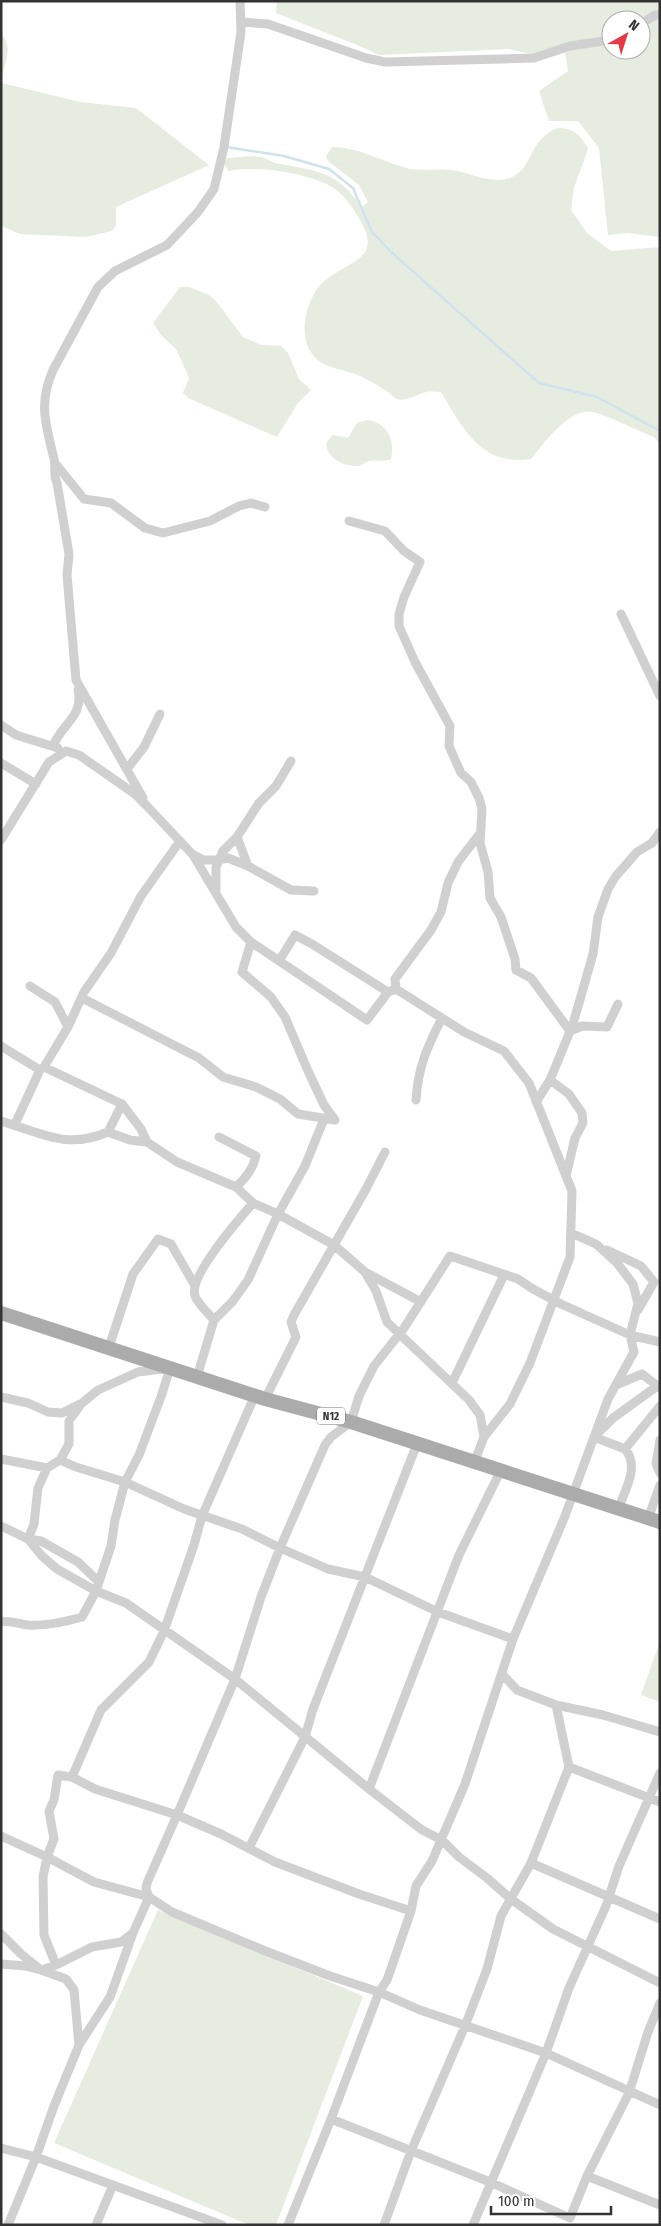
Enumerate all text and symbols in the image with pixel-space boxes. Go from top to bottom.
north arrow [601,10,651,60]
text: N [625,16,642,35]
road number: N12 [317,1408,345,1424]
scale bar [491,2184,611,2216]
text: 100 m [498,2192,535,2210]

